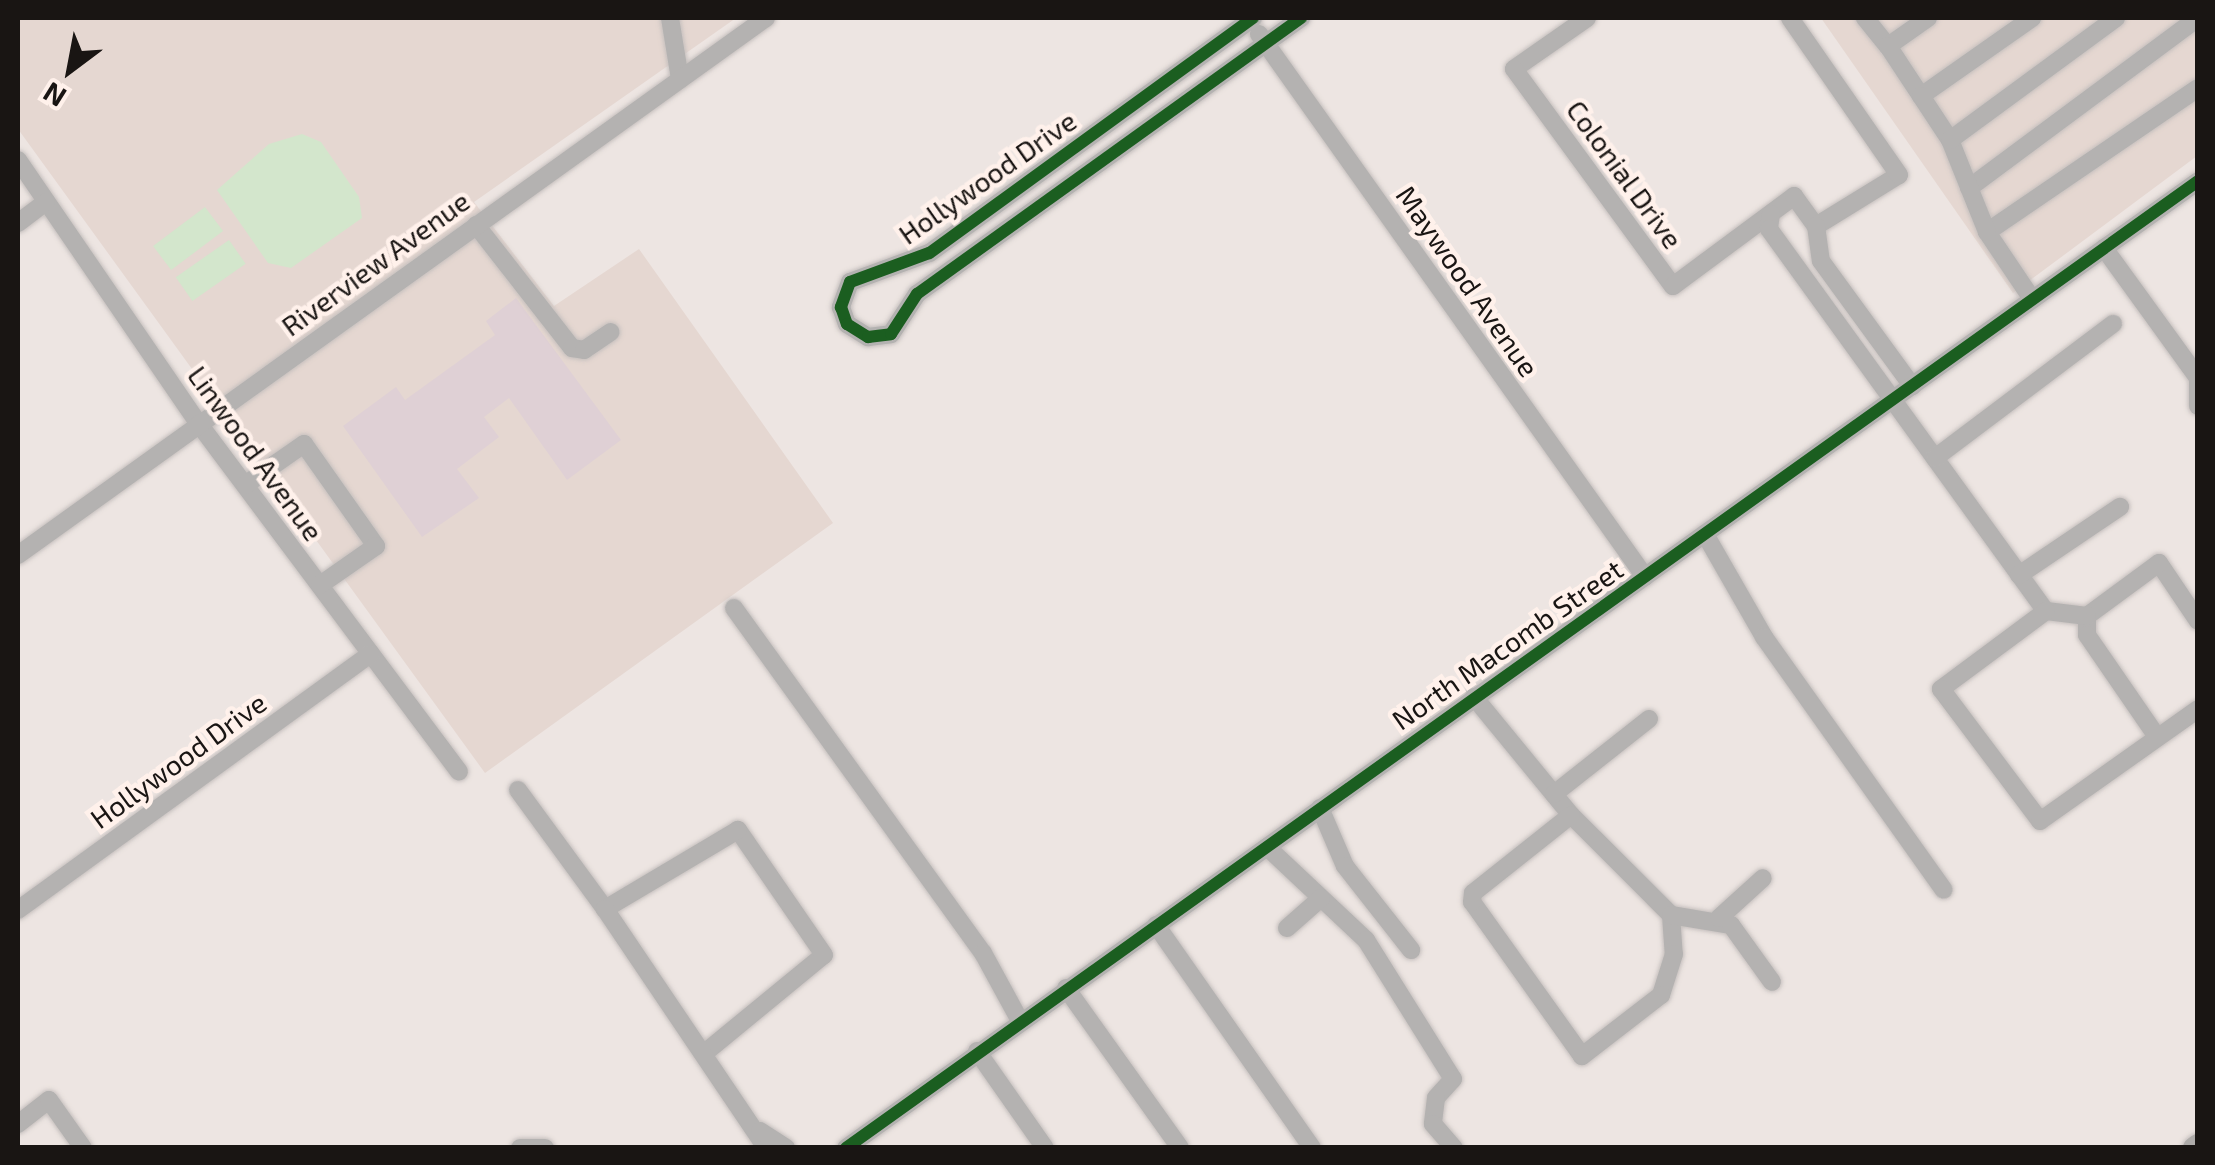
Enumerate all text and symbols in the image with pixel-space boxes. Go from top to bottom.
north arrow [20,20,120,120]
text: N [37,76,72,115]
street label: Colonial Drive [1560,93,1690,255]
street label: Hollywood Drive [892,103,1082,251]
street label: Maywood Avenue [1390,179,1546,383]
street label: Riverview Avenue [274,183,476,343]
street label: Linwood Avenue [181,359,331,547]
street label: North Macomb Street [1385,552,1629,736]
street label: Hollywood Drive [84,685,272,835]

